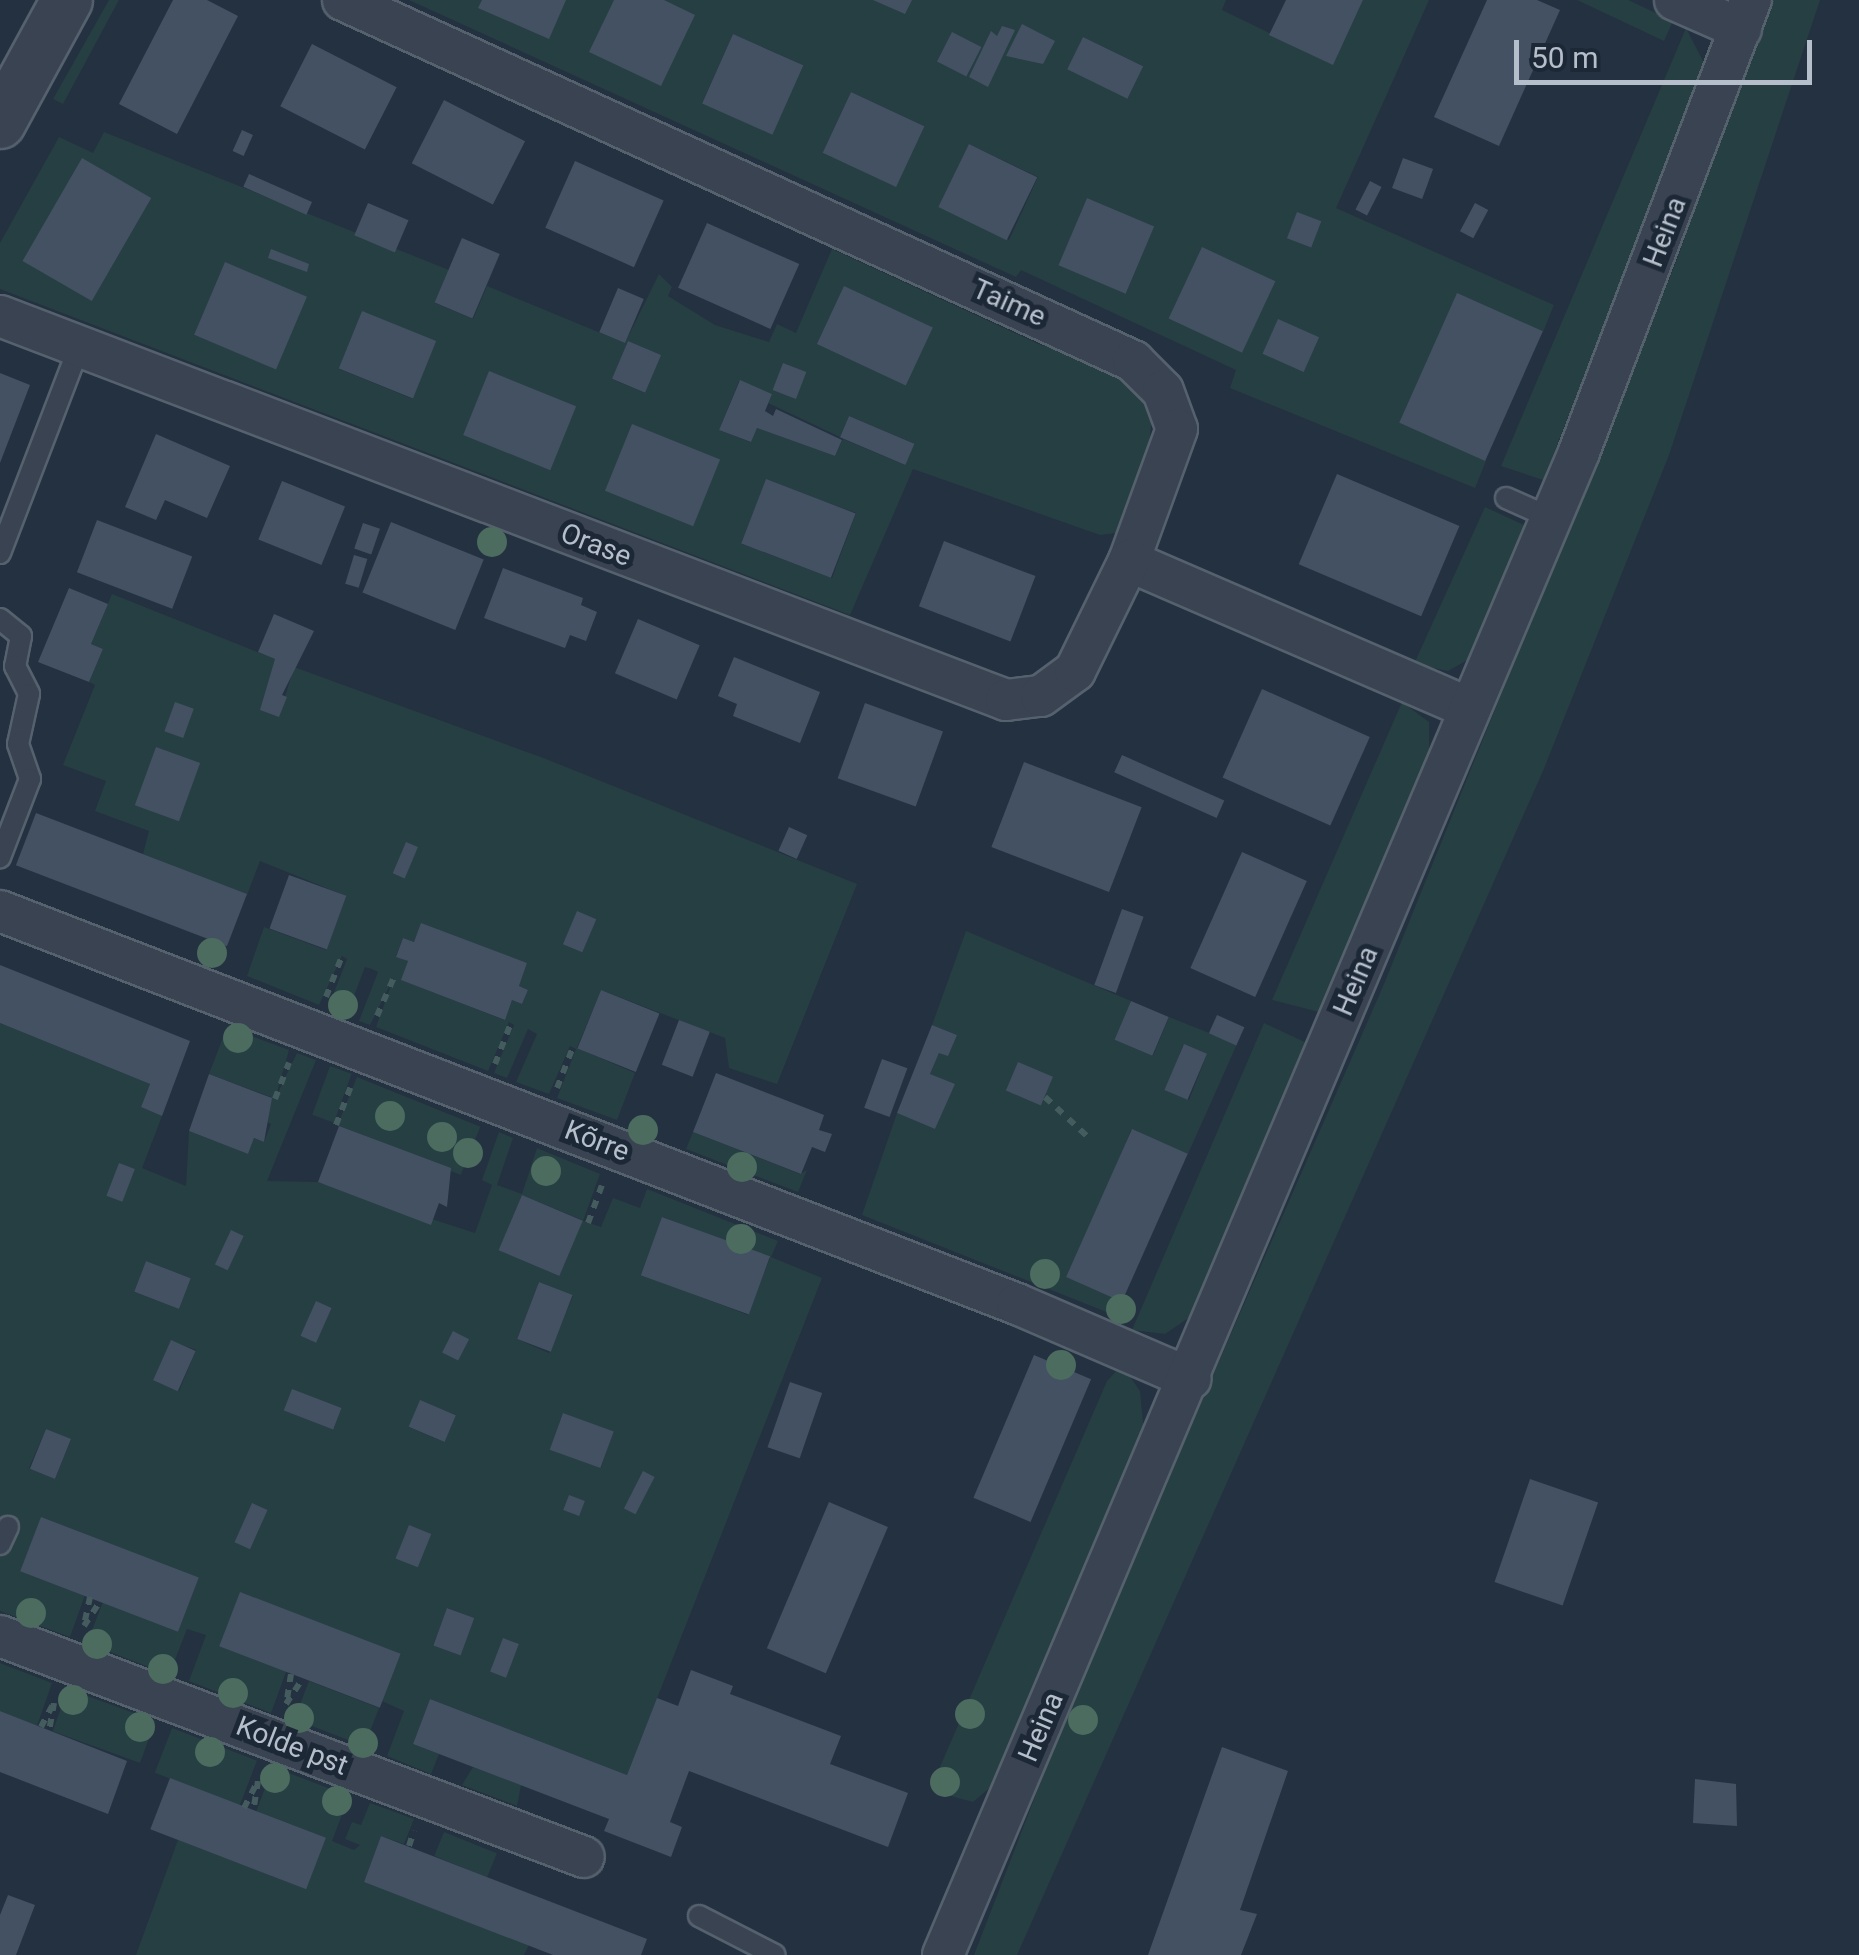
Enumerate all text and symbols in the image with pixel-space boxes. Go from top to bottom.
scale bar [1519,20,1816,82]
text: 50 m [1531,40,1598,75]
street label: Heina [1636,192,1694,272]
street label: Taime [967,272,1051,334]
street label: Orase [556,516,636,574]
street label: Heina [1326,941,1386,1021]
street label: Kõrre [560,1113,634,1169]
street label: Heina [1011,1687,1071,1767]
street label: Kolde pst [231,1709,353,1783]

